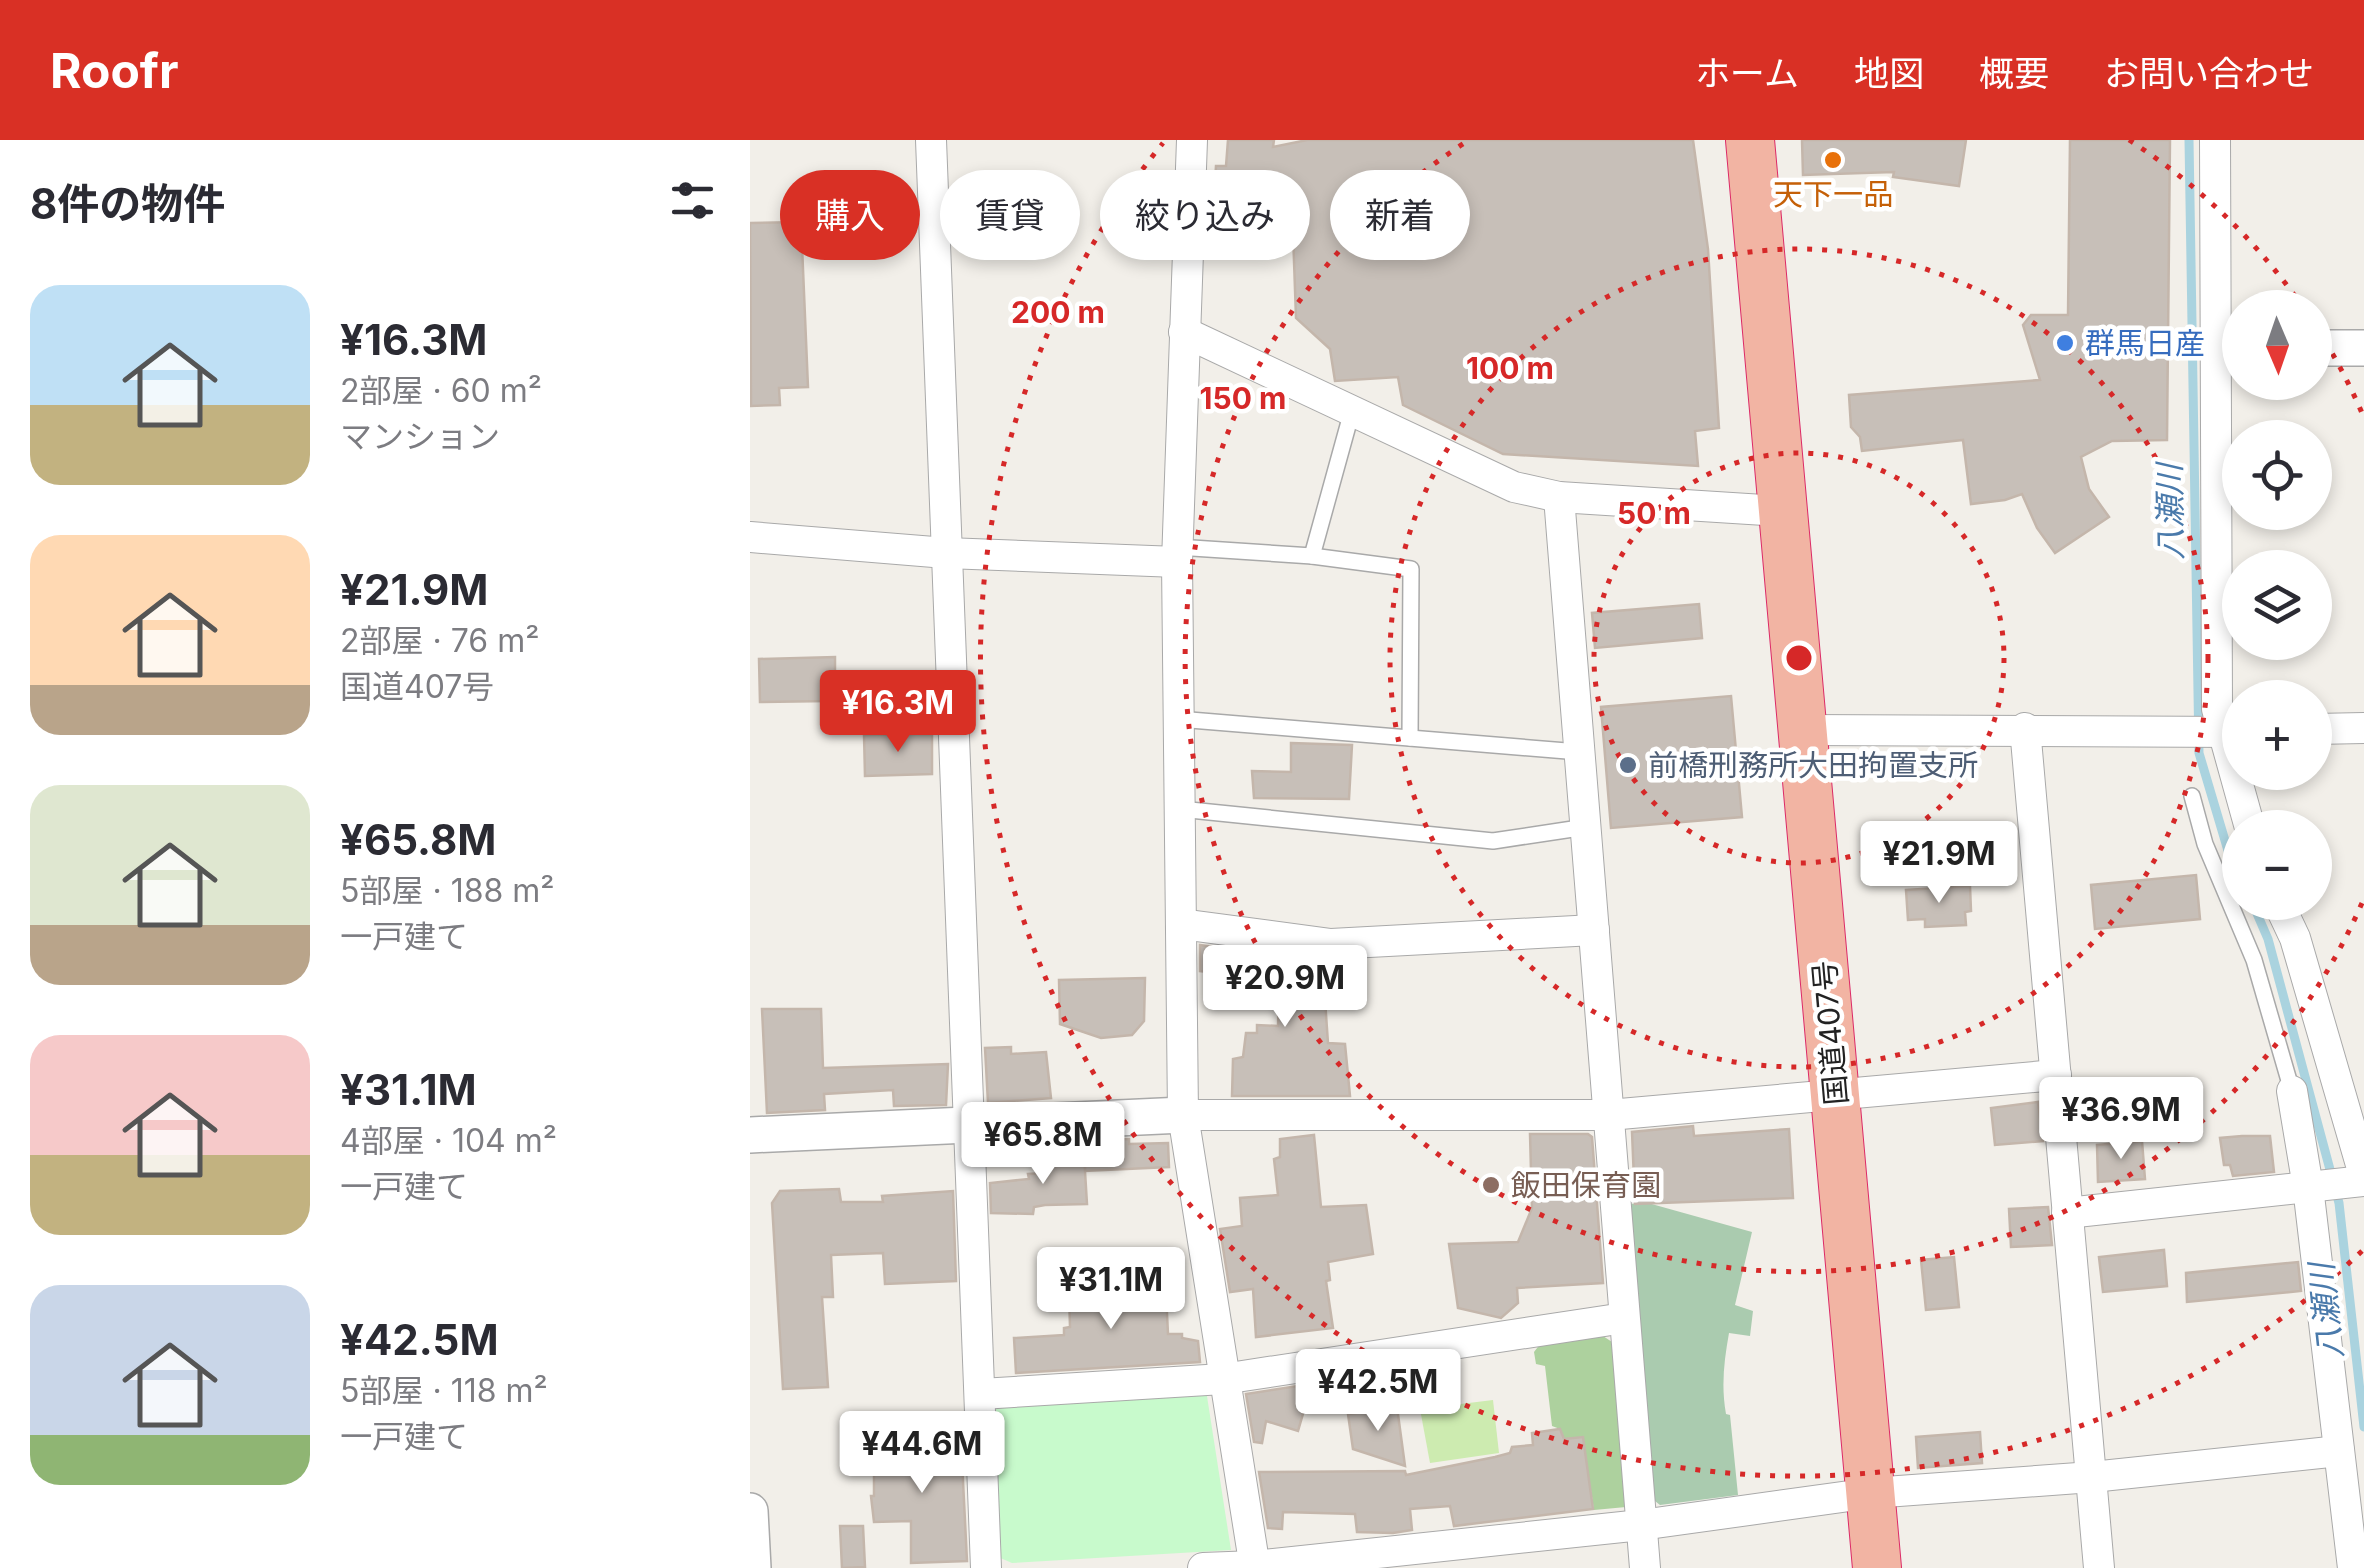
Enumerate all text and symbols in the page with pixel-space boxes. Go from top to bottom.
text: Roofr [50,41,178,100]
text: ホーム [1695,52,1799,94]
text: 地図 [1854,52,1924,94]
text: 概要 [1979,52,2049,94]
text: お問い合わせ [2104,52,2314,94]
marker: 天下一品 [1822,149,1844,171]
chip: 購入 [780,170,920,260]
chip: 賃貸 [940,170,1080,260]
chip: 絞り込み [1100,170,1310,260]
chip: 新着 [1330,170,1470,260]
icon: filters [665,173,720,228]
place label: 天下一品 [1773,176,1893,212]
text: 8件の物件 [30,178,225,229]
north arrow [2222,290,2332,400]
map controls [2222,290,2332,920]
text: 200 m [1011,294,1105,330]
text: ¥16.3M [340,314,487,365]
icon: home [110,325,230,445]
place label: 群馬日産 [2085,325,2205,361]
marker: 群馬日産 [2054,332,2076,354]
text: 100 m [1466,350,1554,386]
text: 2部屋 · 60 m² [340,371,542,410]
text: 150 m [1200,380,1286,416]
text: マンション [340,417,500,456]
button: locate [2222,420,2332,530]
water label: 八瀬川 [2150,461,2190,560]
text: 50 m [1617,495,1691,531]
button: layers [2222,550,2332,660]
text: ¥21.9M [340,564,488,615]
icon: home [110,575,230,695]
text: 2部屋 · 76 m² [340,621,539,660]
centre of rings [1781,640,1817,676]
text: 国道407号 [340,667,494,706]
pin: ¥16.3M [817,670,979,755]
button: + [2222,680,2332,790]
text: ¥16.3M [842,683,954,722]
place label: 前橋刑務所大田拘置支所 [1648,747,1978,783]
marker: 前橋刑務所大田拘置支所 [1617,754,1639,776]
button: − [2222,810,2332,920]
text: ¥65.8M [340,814,496,865]
pin: ¥21.9M [1858,821,2020,906]
icon: home [110,825,230,945]
text: ¥21.9M [1882,834,1996,873]
text: 5部屋 · 188 m² [340,871,554,910]
text: 一戸建て [340,917,468,956]
pin: ¥20.9M [1204,945,1366,1030]
text: ¥20.9M [1225,958,1345,997]
street label: 国道407号 [1806,959,1854,1107]
text: ¥31.1M [340,1064,477,1115]
icon: home [110,1075,230,1195]
pin: ¥36.9M [2040,1077,2202,1162]
text: ¥36.9M [2061,1090,2181,1129]
pin: ¥65.8M [962,1102,1124,1187]
text: ¥65.8M [983,1115,1103,1154]
text: 4部屋 · 104 m² [340,1121,557,1160]
text: 一戸建て [340,1167,468,1206]
place label: 飯田保育園 [1511,1167,1661,1203]
marker: 飯田保育園 [1480,1174,1502,1196]
pin: ¥31.1M [1030,1247,1192,1332]
water label: 八瀬川 [2301,1258,2350,1361]
text: ¥31.1M [1059,1260,1163,1299]
text: ¥42.5M [340,1314,499,1365]
icon: home [110,1325,230,1445]
pin: ¥42.5M [1297,1349,1459,1434]
text: ¥42.5M [1318,1362,1438,1401]
text: 5部屋 · 118 m² [340,1371,548,1410]
pin: ¥44.6M [841,1411,1003,1496]
text: 一戸建て [340,1417,468,1456]
text: ¥44.6M [862,1424,982,1463]

